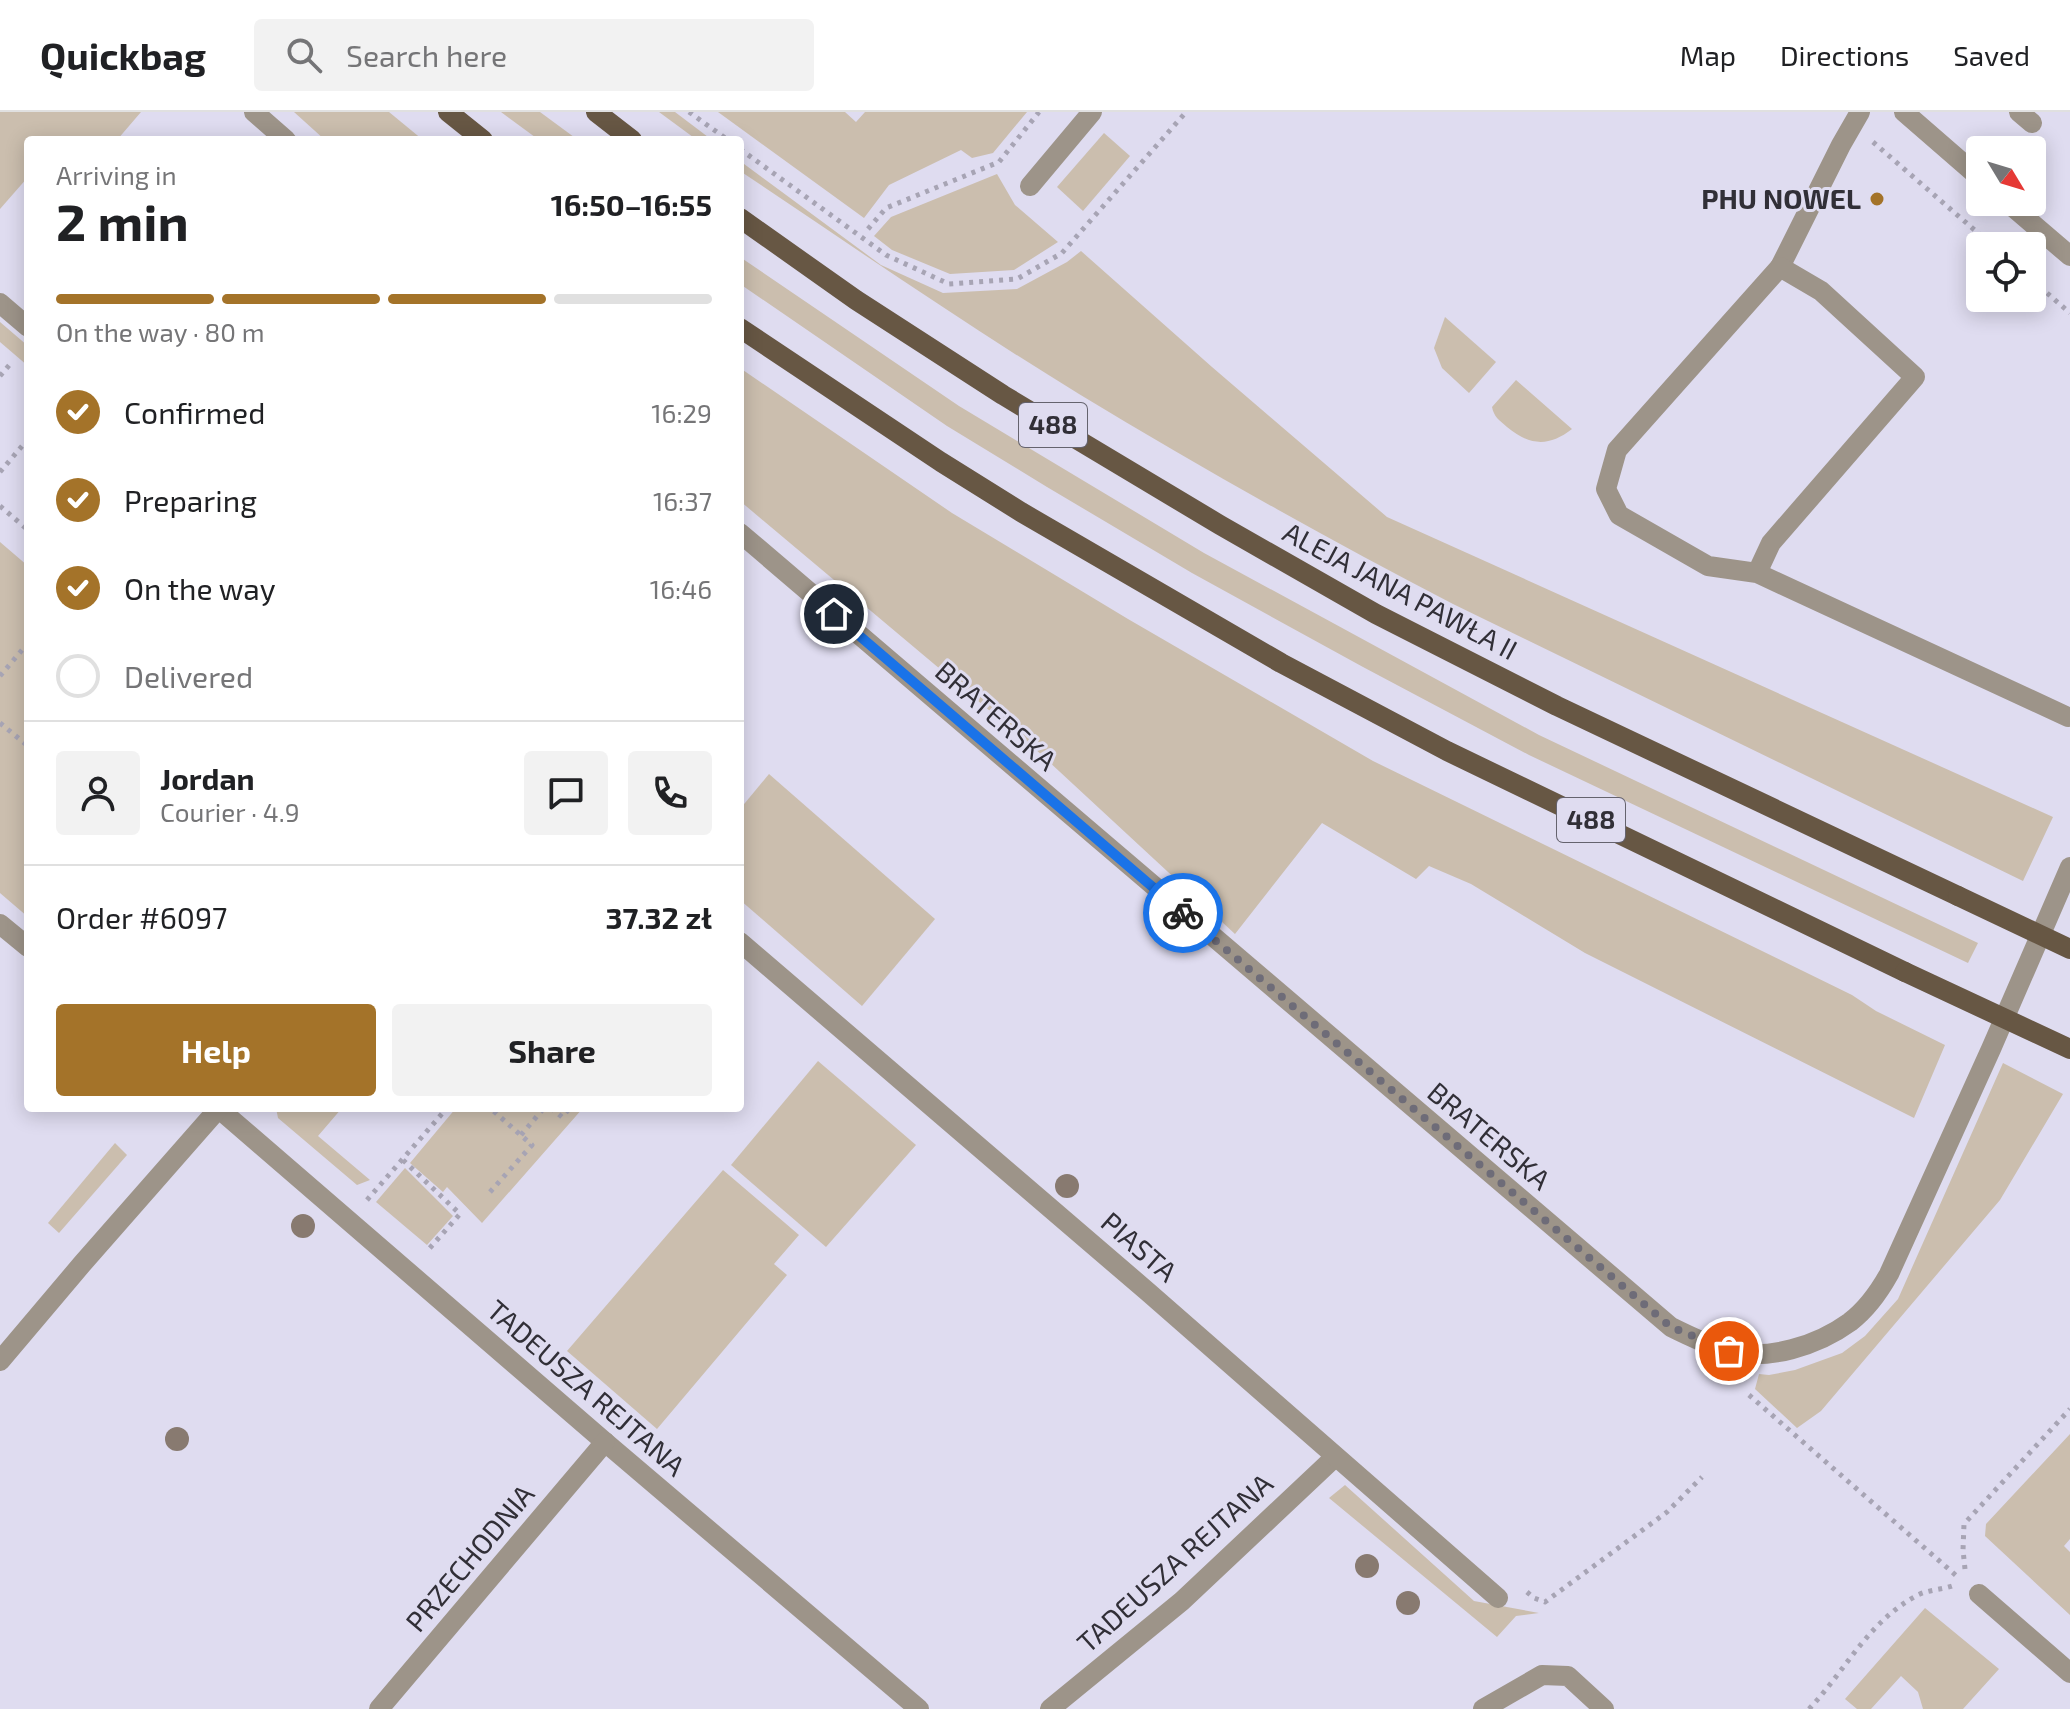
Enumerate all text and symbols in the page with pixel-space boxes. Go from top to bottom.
search box [254,19,814,91]
text: Quickbag [40,32,206,78]
icon: search [282,33,326,77]
text: Search here [346,37,507,73]
text: Map [1680,38,1736,72]
text: Directions [1780,38,1909,72]
text: Saved [1953,38,2030,72]
north arrow [1966,136,2046,216]
map controls [1966,136,2046,312]
text: Arriving in [56,159,177,190]
place label: PHU NOWEL [1701,181,1861,215]
text: 16:50–16:55 [551,186,712,222]
text: 2 min [56,189,189,251]
marker: PHU NOWEL [1868,190,1886,208]
button: locate [1966,232,2046,312]
text: On the way · 80 m [56,316,265,347]
icon: check [56,390,100,434]
text: Confirmed [124,394,265,430]
text: 16:29 [651,397,712,428]
road number: 488 [1019,403,1087,447]
icon: check [56,478,100,522]
text: Preparing [124,482,257,518]
text: 16:37 [653,485,712,516]
street label: ALEJA JANA PAWŁA II [1278,514,1523,666]
icon: check [56,566,100,610]
text: On the way [124,570,276,606]
text: 16:46 [650,573,712,604]
pin [800,580,868,648]
icon: home [812,592,856,636]
street label: BRATERSKA [929,653,1065,777]
text: Delivered [124,658,253,694]
button: person [56,751,140,835]
button: chat [524,751,608,835]
button: phone [628,751,712,835]
text: Jordan [160,760,255,796]
text: Courier · 4.9 [160,796,300,827]
road number: 488 [1557,798,1625,842]
courier [1143,873,1223,953]
icon: bike [1161,891,1205,935]
text: Order #6097 [56,899,227,935]
text: 37.32 zł [606,899,712,935]
button: Help [56,1004,376,1096]
button: Share [392,1004,712,1096]
street label: BRATERSKA [1422,1074,1558,1197]
street label: PIASTA [1095,1204,1185,1289]
street label: TADEUSZA REJTANA [481,1292,693,1483]
pin [1695,1317,1763,1385]
icon: bag [1707,1329,1751,1373]
street label: TADEUSZA REJTANA [1070,1465,1279,1659]
street label: PRZECHODNIA [398,1476,541,1638]

